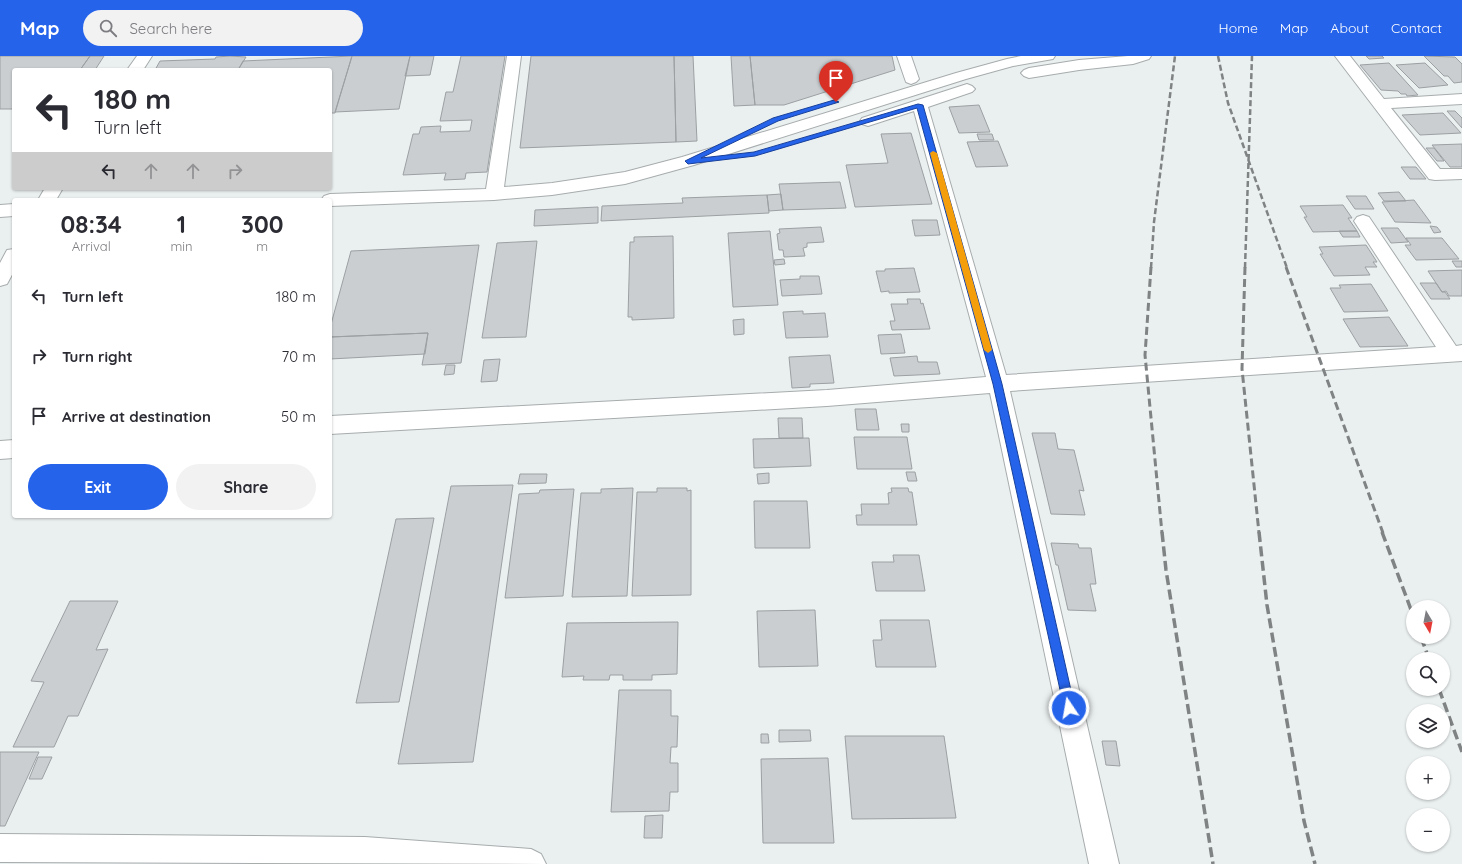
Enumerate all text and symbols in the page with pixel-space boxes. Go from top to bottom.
search box [83,10,363,46]
text: Map [20,16,59,40]
icon: search [97,17,119,39]
text: Search here [129,19,212,38]
text: Home [1219,19,1258,37]
text: Map [1280,19,1308,37]
text: About [1330,19,1369,37]
text: Contact [1391,19,1442,37]
pin [819,61,853,102]
icon: arrive [825,67,847,89]
text: 180 m [94,81,171,116]
icon: left [28,84,80,136]
text: Turn left [94,116,162,139]
icon: left [98,160,120,182]
icon: ahead [140,160,162,182]
icon: ahead [182,160,204,182]
icon: right [224,160,246,182]
text: 08:34 [61,209,122,239]
text: 1 [177,209,186,239]
text: 300 [241,209,283,239]
text: Arrival [72,238,111,254]
text: min [170,238,193,254]
text: m [256,238,268,254]
icon: left [28,285,50,307]
text: Turn left [62,287,124,306]
text: 180 m [276,287,316,306]
icon: right [28,345,50,367]
text: Turn right [62,347,133,366]
text: 70 m [282,347,316,366]
icon: arrive [28,405,50,427]
text: Arrive at destination [62,407,211,426]
text: 50 m [281,407,316,426]
button: Exit [28,464,168,510]
button: Share [176,464,316,510]
north arrow [1406,600,1450,644]
map controls [1406,600,1450,852]
button: search [1406,652,1450,696]
position arrow [1048,687,1090,729]
button: layers [1406,704,1450,748]
button: + [1406,756,1450,800]
button: − [1406,808,1450,852]

